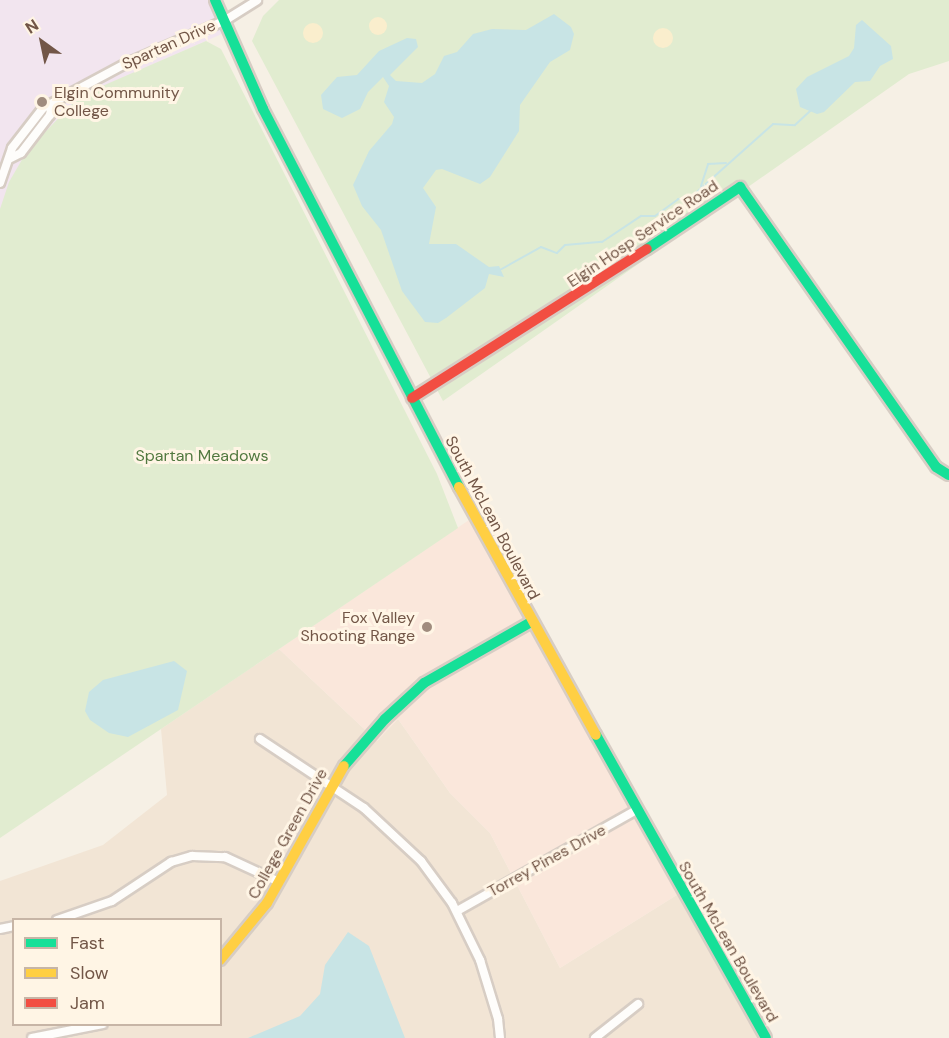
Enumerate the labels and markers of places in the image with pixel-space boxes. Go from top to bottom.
place label: Elgin Community College [54,83,180,121]
marker: Elgin Community College [35,95,49,109]
place label: Fox Valley Shooting Range [301,608,415,646]
marker: Fox Valley Shooting Range [420,620,434,634]

